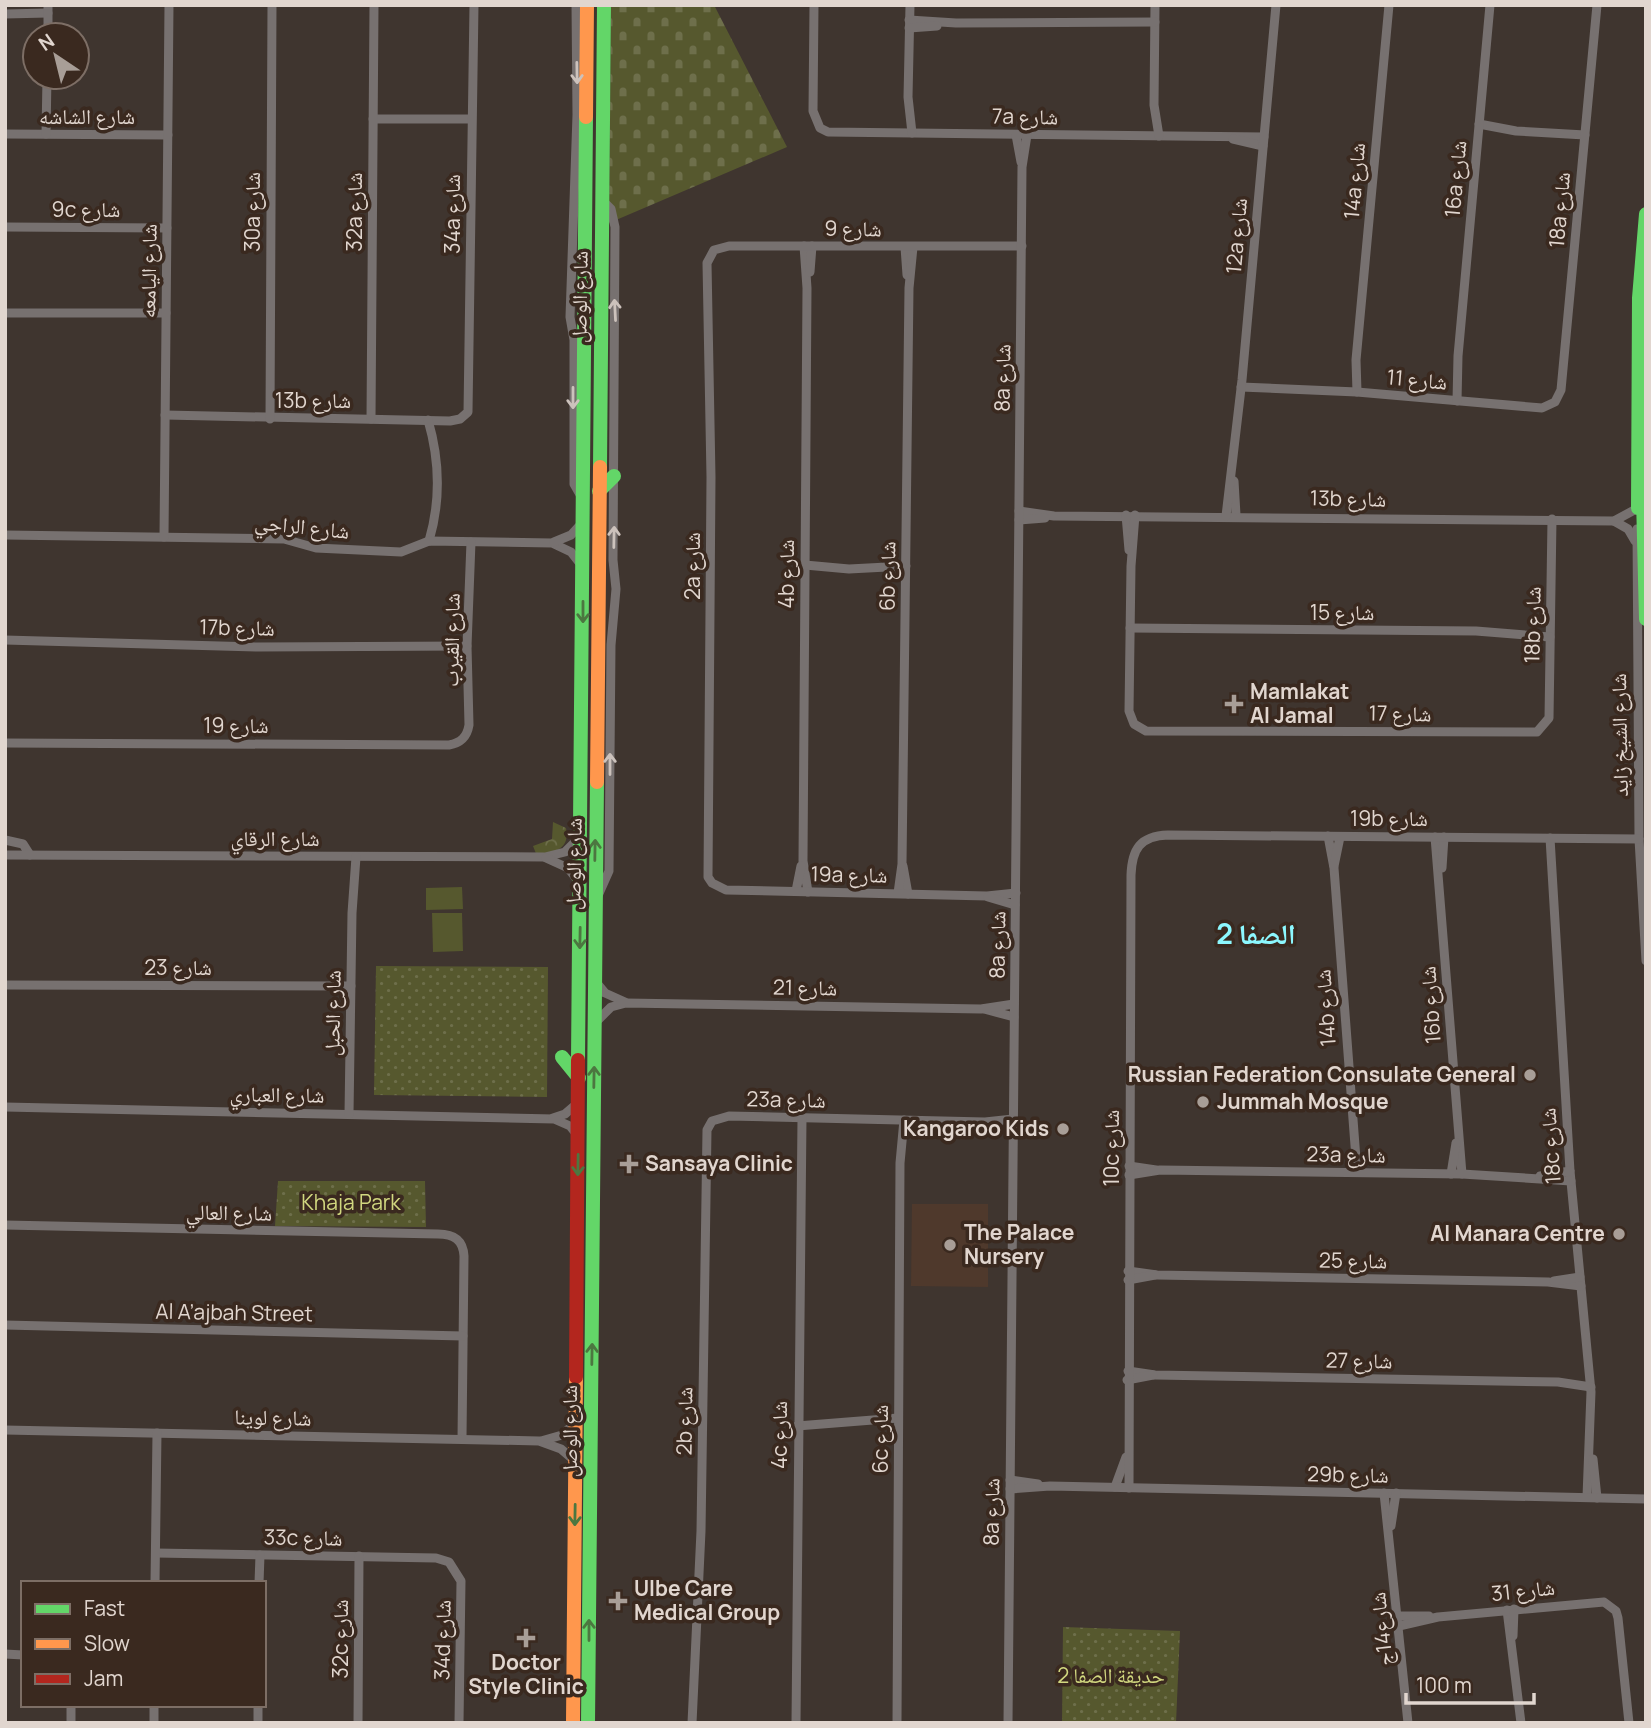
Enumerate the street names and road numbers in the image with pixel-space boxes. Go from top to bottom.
street label: 7a شارع [992,101,1058,131]
street label: شارع الشاشه [39,102,135,130]
street label: 16a شارع [1438,139,1472,218]
street label: 14a شارع [1337,142,1371,220]
street label: 18a شارع [1542,171,1576,249]
street label: 30a شارع [238,172,266,252]
street label: 32a شارع [340,172,368,252]
street label: 34a شارع [438,174,466,254]
street label: 9c شارع [52,195,120,223]
street label: 12a شارع [1219,197,1253,275]
street label: شارع 9 [824,214,882,242]
street label: شارع اليامعه [133,224,163,318]
street label: شارع الوصل [564,251,594,343]
street label: 8a شارع [987,344,1017,412]
street label: شارع 11 [1386,362,1448,396]
street label: 13b شارع [275,386,351,414]
street label: 13b شارع [1310,483,1386,513]
street label: شارع الراجي [253,507,351,548]
street label: 2a شارع [678,532,706,600]
street label: 4b شارع [772,540,800,608]
street label: 6b شارع [872,541,902,611]
street label: 18b شارع [1517,586,1547,664]
street label: شارع القيرب [436,593,466,687]
street label: شارع 15 [1310,598,1374,626]
street label: 17b شارع [199,612,275,642]
street label: شارع الشيخ زايد [1604,673,1634,797]
street label: شارع 17 [1368,698,1432,728]
street label: شارع 19 [203,711,269,739]
street label: 19b شارع [1350,804,1428,832]
street label: شارع الوصل [558,818,588,910]
street label: شارع الرقاي [230,824,320,855]
street label: 19a شارع [810,859,888,889]
street label: 8a شارع [982,911,1012,979]
street label: شارع 23 [144,953,212,981]
street label: 16b شارع [1413,965,1447,1045]
street label: 14b شارع [1308,969,1342,1048]
street label: شارع الحبل [317,970,347,1056]
street label: شارع 21 [773,972,837,1002]
street label: شارع العباري [229,1079,325,1112]
street label: 23a شارع [746,1084,826,1114]
street label: 18c شارع [1533,1107,1567,1185]
street label: 10c شارع [1097,1110,1125,1186]
street label: 23a شارع [1306,1139,1386,1169]
street label: شارع العالي [185,1197,272,1230]
street label: شارع 25 [1319,1245,1387,1275]
street label: Al A’ajbah Street [155,1297,313,1327]
street label: شارع 27 [1325,1345,1393,1375]
street label: شارع الوصل [555,1385,583,1477]
street label: 2b شارع [669,1386,699,1455]
street label: 4c شارع [765,1401,793,1469]
street label: شارع لوينا [234,1402,312,1432]
street label: 6c شارع [866,1405,894,1473]
street label: 29b شارع [1307,1459,1389,1489]
street label: 8a شارع [976,1478,1006,1546]
street label: 33c شارع [263,1522,343,1552]
street label: شارع 31 [1490,1573,1556,1607]
street label: شارع14ج [1363,1591,1399,1667]
street label: 32c شارع [326,1599,354,1679]
street label: 34d شارع [427,1599,457,1681]

